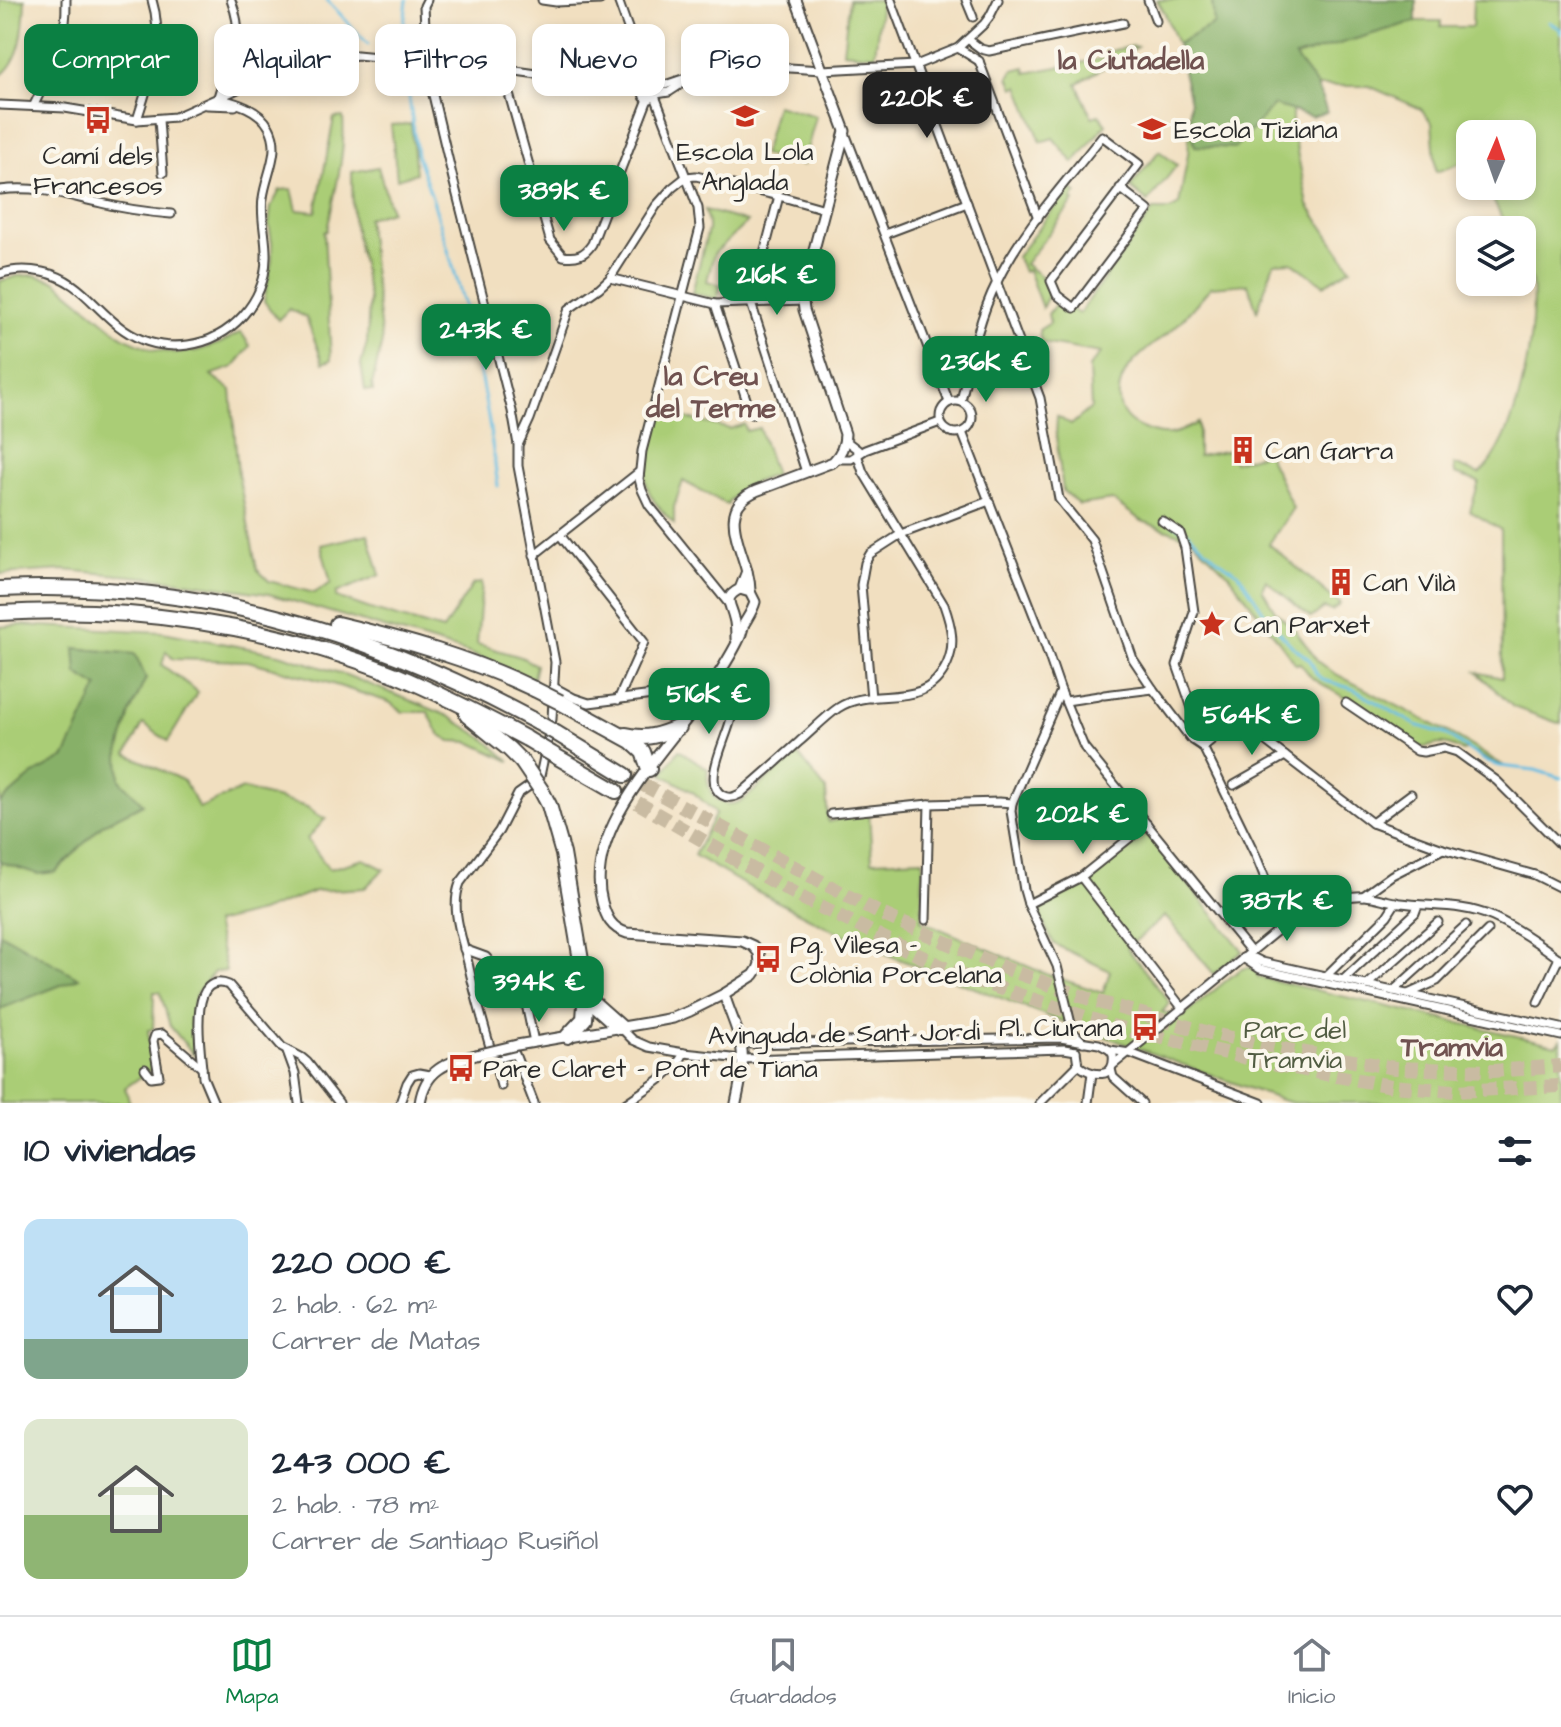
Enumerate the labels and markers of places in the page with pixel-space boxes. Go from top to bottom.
pin: 220K € [862,72,992,140]
school or university icon: Escola Lola Anglada [730,101,760,131]
bus stop icon: Camí dels Francesos [83,105,113,135]
place label: Escola Tiziana [1174,112,1338,148]
school or university icon: Escola Tiziana [1137,114,1167,144]
place label: Escola Lola Anglada [676,134,814,202]
place label: Camí dels Francesos [33,138,163,204]
pin: 389K € [499,165,629,233]
pin: 216K € [712,249,842,317]
pin: 243K € [421,304,551,372]
pin: 236K € [921,336,1051,404]
place label: Can Garra [1265,433,1393,469]
building icon: Can Garra [1228,435,1258,465]
place label: Can Vilà [1363,565,1456,601]
building icon: Can Vilà [1326,567,1356,597]
place label: Can Parxet [1234,607,1371,643]
place icon: Can Parxet [1197,609,1227,639]
pin: 516K € [644,668,774,736]
pin: 564K € [1187,689,1317,757]
pin: 202K € [1018,788,1148,856]
pin: 387K € [1222,875,1352,943]
place label: Pg. Vilesa - Colònia Porcelana [790,927,1002,993]
bus stop icon: Pg. Vilesa - Colònia Porcelana [753,944,783,974]
pin: 394K € [474,956,604,1024]
place label: Pl. Ciurana [999,1010,1123,1046]
bus stop icon: Pl. Ciurana [1130,1012,1160,1042]
place label: Pare Claret - Pont de Tiana [483,1051,818,1087]
bus stop icon: Pare Claret - Pont de Tiana [446,1053,476,1083]

